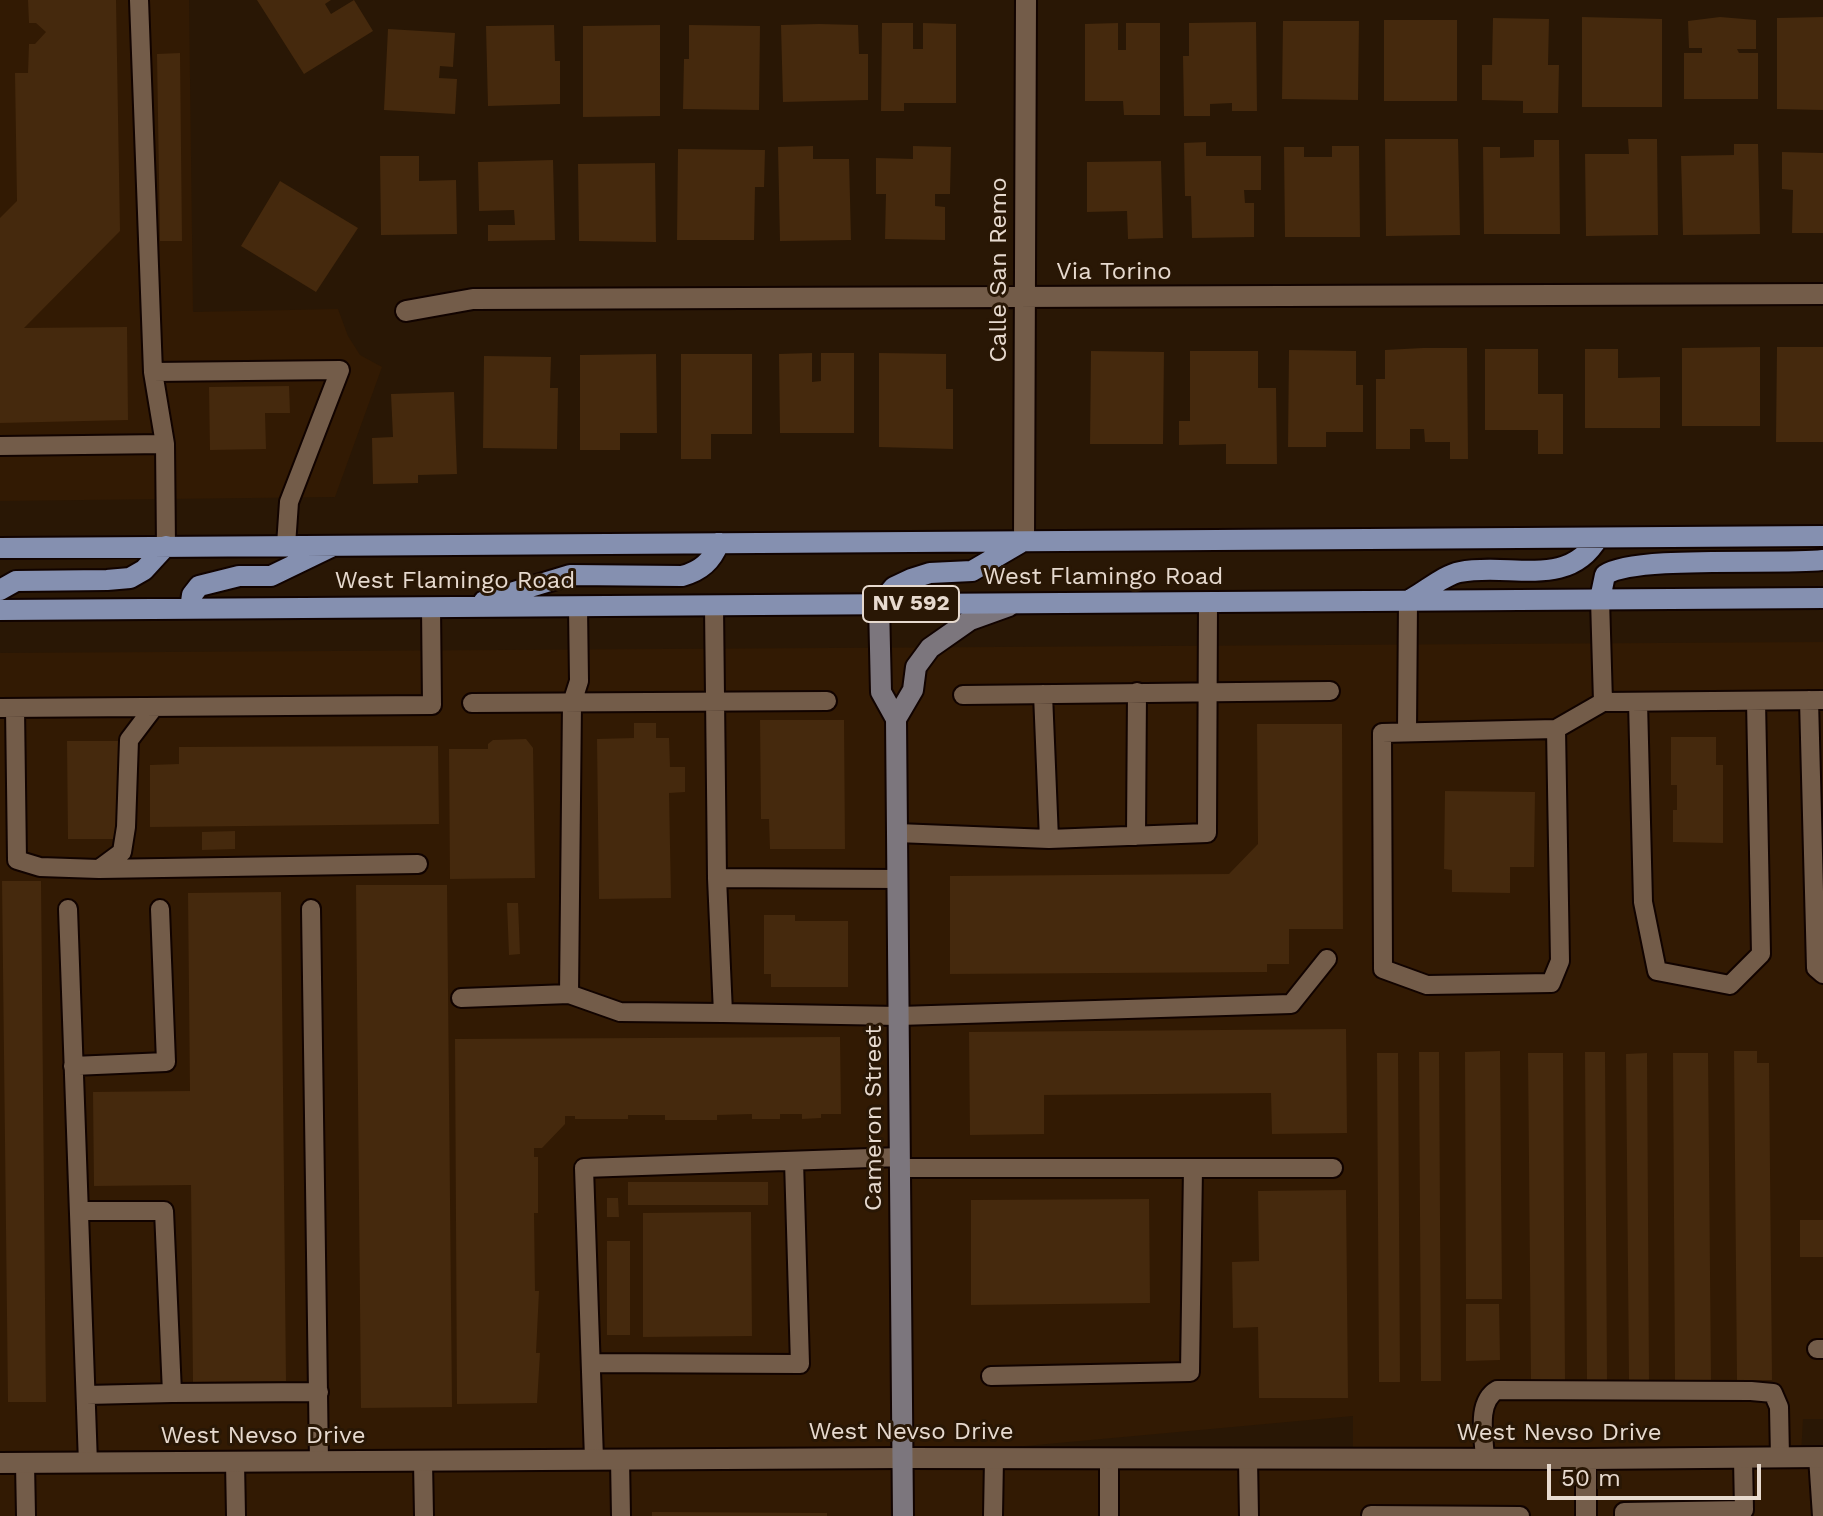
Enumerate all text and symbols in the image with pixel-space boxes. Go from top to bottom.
street label: Calle San Remo [985,177,1013,363]
street label: Via Torino [1056,258,1172,286]
street label: West Flamingo Road [983,563,1223,591]
street label: West Flamingo Road [335,567,575,595]
road number: NV 592 [863,586,959,622]
street label: Cameron Street [860,1025,888,1211]
street label: West Nevso Drive [808,1418,1014,1446]
street label: West Nevso Drive [1456,1419,1662,1447]
street label: West Nevso Drive [160,1422,366,1450]
scale bar [1551,1448,1765,1498]
text: 50 m [1561,1464,1621,1492]

